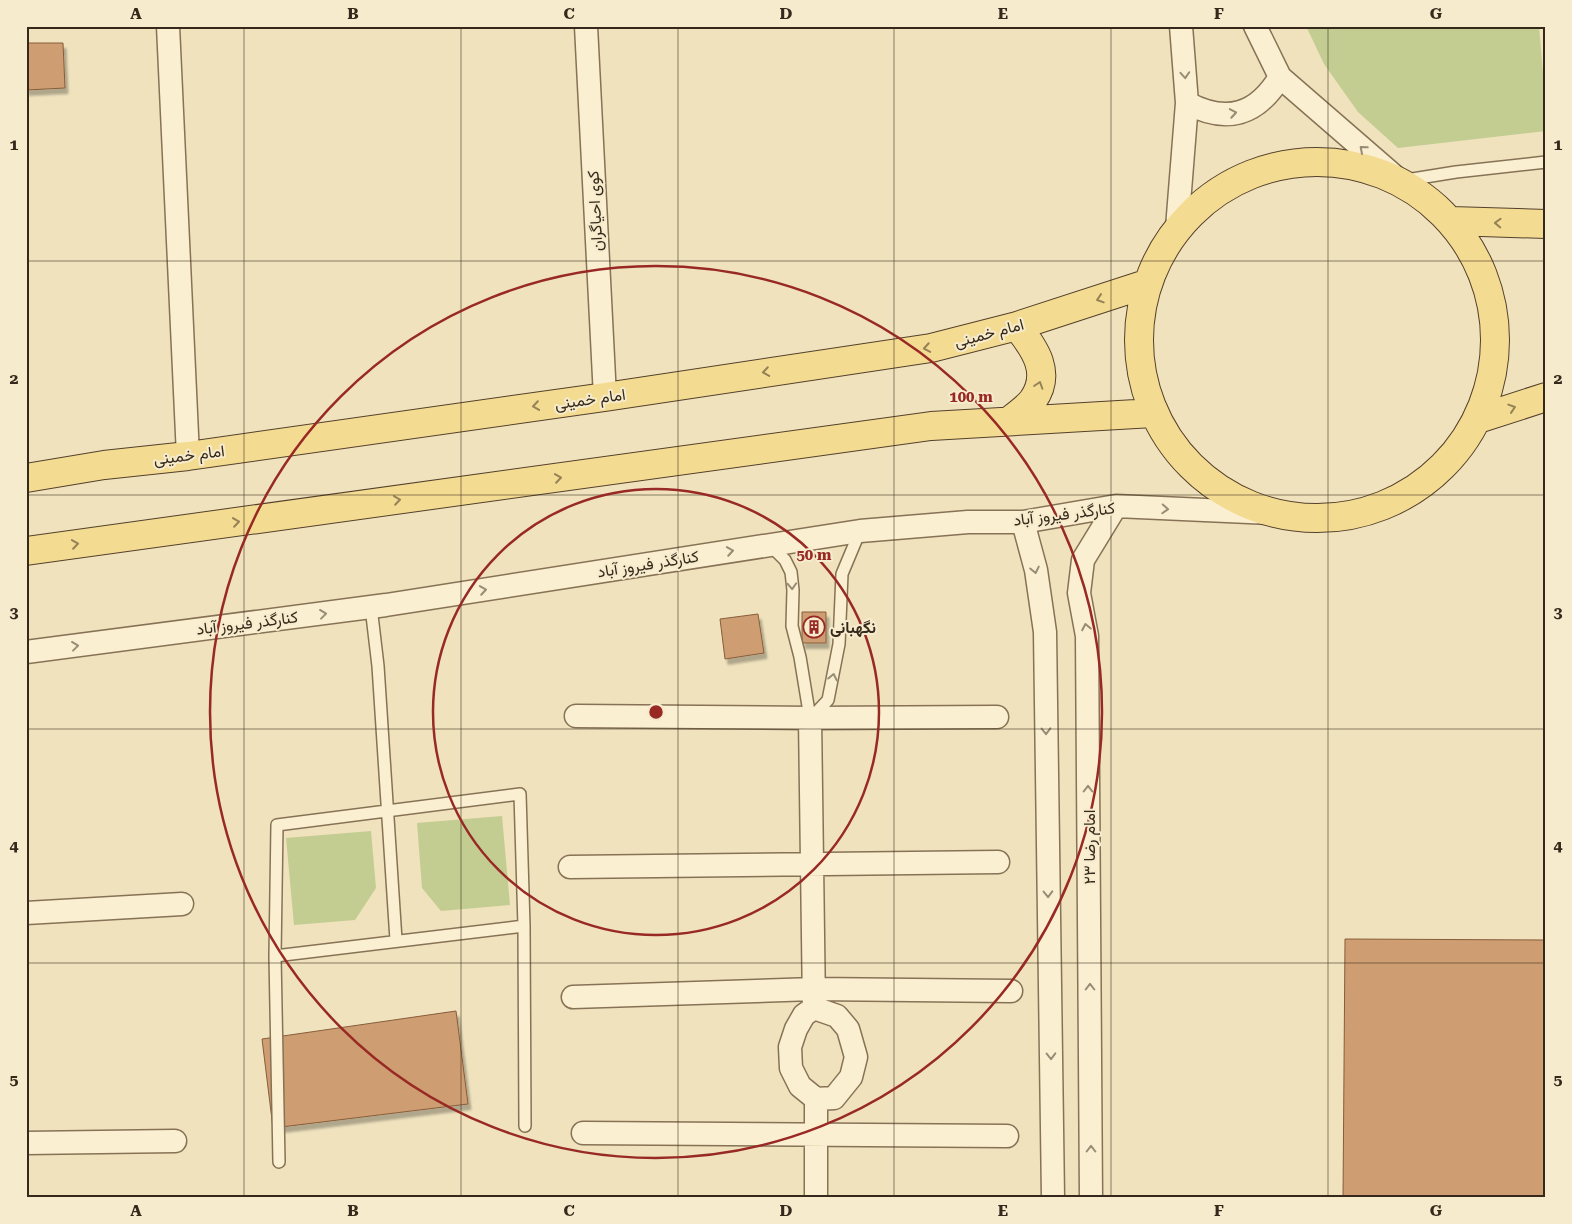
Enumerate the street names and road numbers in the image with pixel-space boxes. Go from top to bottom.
street label: کوی احیاگران [583,170,608,252]
street label: امام خمینی [952,315,1026,352]
street label: امام خمینی [553,385,627,414]
street label: امام خمینی [152,441,226,470]
street label: کنارگذر فیروز آباد [1012,498,1116,531]
street label: کنارگذر فیروز آباد [596,547,700,582]
street label: کنارگذر فیروز آباد [195,607,299,640]
street label: امام رضا ۲۳ [1080,810,1100,884]

